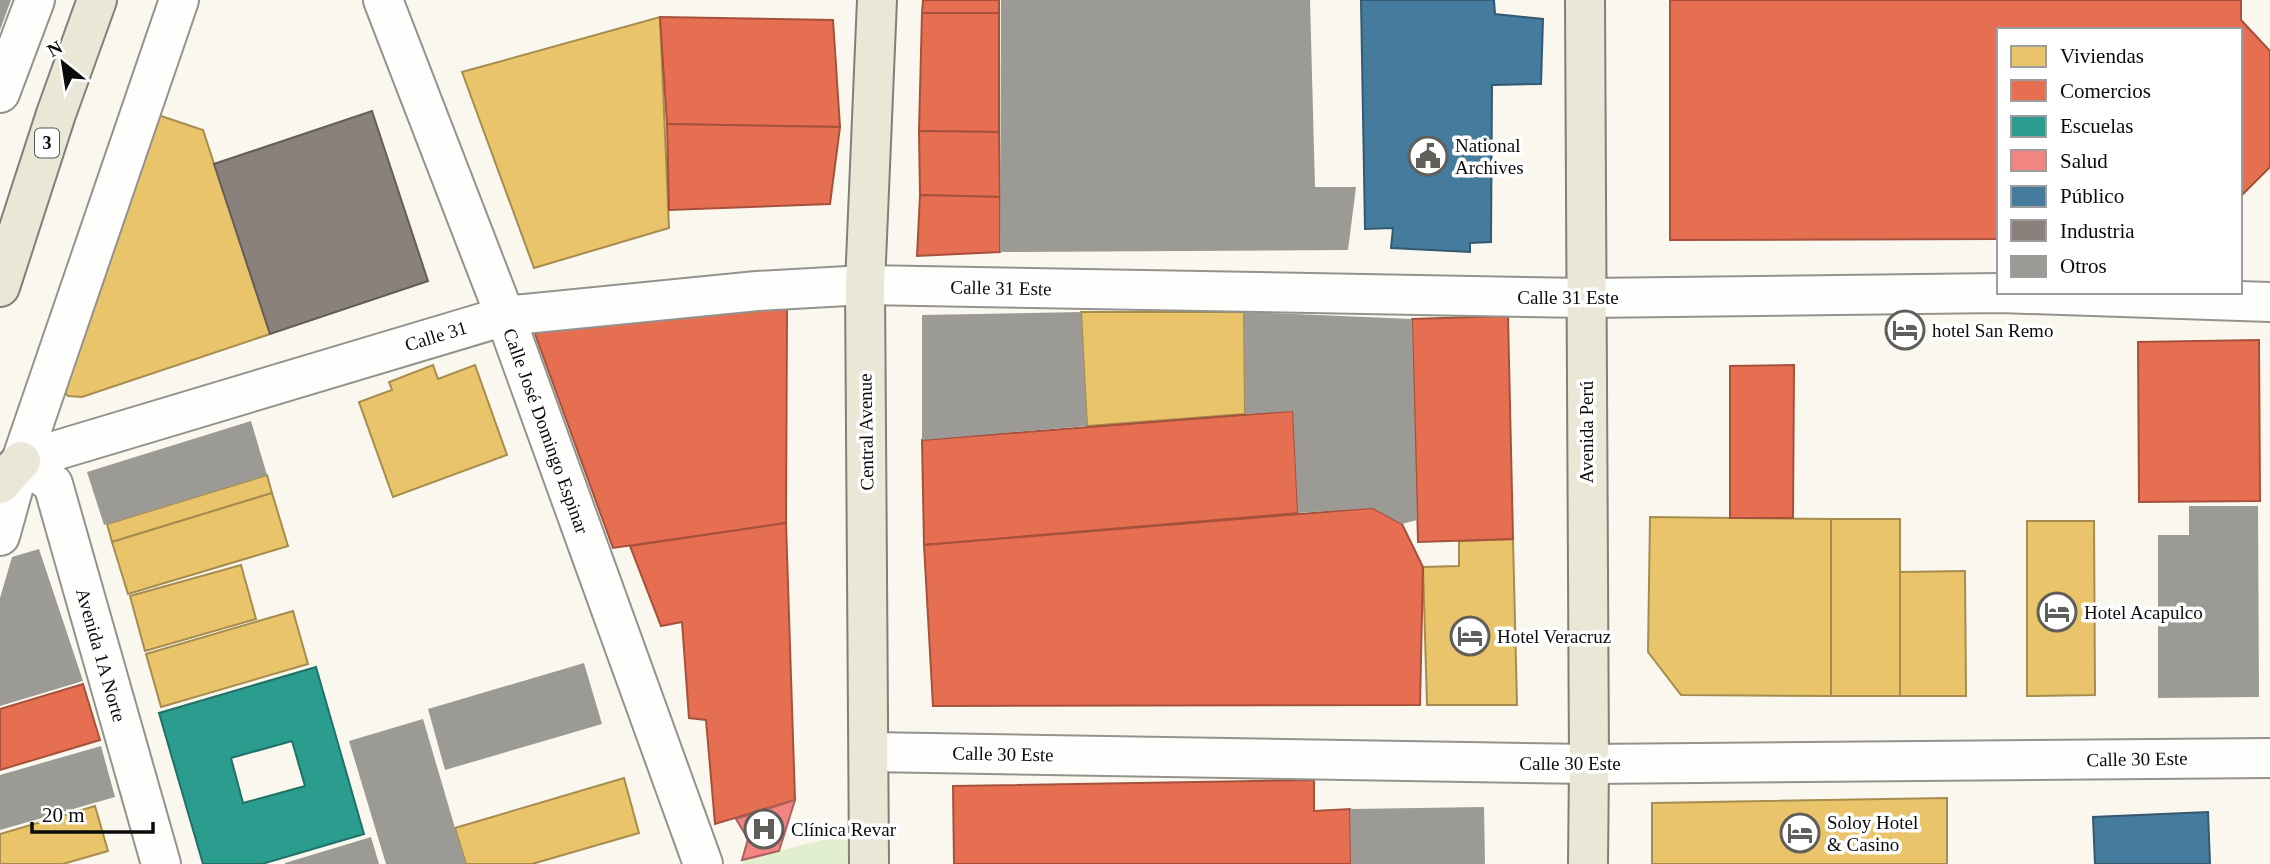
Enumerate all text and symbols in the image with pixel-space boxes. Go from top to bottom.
north arrow [28,28,98,98]
legend [1997,28,2242,294]
text: N [44,36,66,61]
text: Viviendas [2060,44,2144,68]
text: Comercios [2060,79,2151,103]
text: Escuelas [2060,114,2133,138]
road number: 3 [35,128,59,158]
public building icon: National Archives [1407,135,1449,177]
place label: National Archives [1455,135,1524,178]
text: Salud [2060,149,2108,173]
text: Público [2060,184,2124,208]
text: Industria [2060,219,2135,243]
text: Otros [2060,254,2107,278]
street label: Calle 31 Este [950,277,1052,299]
street label: Calle 31 Este [1517,287,1619,308]
hotel icon: hotel San Remo [1884,309,1926,351]
street label: Calle 31 [402,317,470,355]
place label: hotel San Remo [1932,320,2053,341]
street label: Calle José Domingo Espinar [499,326,593,537]
street label: Central Avenue [854,373,878,491]
street label: Avenida Perú [1576,380,1597,483]
street label: Avenida 1A Norte [72,586,130,724]
hotel icon: Hotel Acapulco [2036,591,2078,633]
place label: Hotel Acapulco [2084,602,2203,623]
hotel icon: Hotel Veracruz [1449,615,1491,657]
place label: Hotel Veracruz [1497,626,1611,647]
street label: Calle 30 Este [952,743,1054,765]
street label: Calle 30 Este [2086,748,2188,770]
street label: Calle 30 Este [1519,753,1621,774]
scale bar [32,790,152,834]
text: 20 m [42,803,85,827]
hospital icon: Clínica Revar [743,808,785,850]
hotel icon: Soloy Hotel & Casino [1779,812,1821,854]
place label: Soloy Hotel & Casino [1827,812,1918,855]
place label: Clínica Revar [791,819,897,840]

